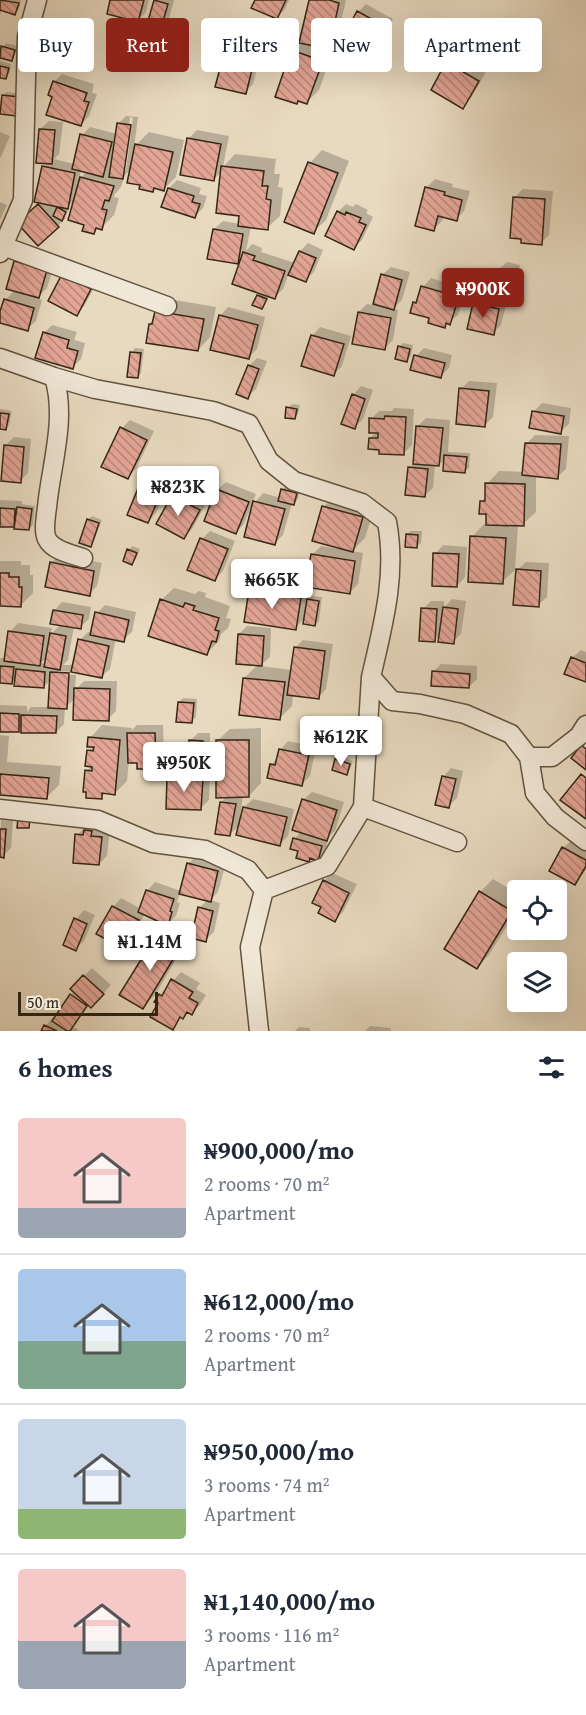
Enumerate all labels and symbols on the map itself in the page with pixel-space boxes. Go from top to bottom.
pin: ₦900K [441,268,525,319]
pin: ₦823K [136,466,220,517]
pin: ₦665K [230,559,314,610]
pin: ₦612K [299,716,383,767]
pin: ₦950K [142,742,226,793]
pin: ₦1.14M [101,921,199,972]
scale bar [18,989,158,1016]

